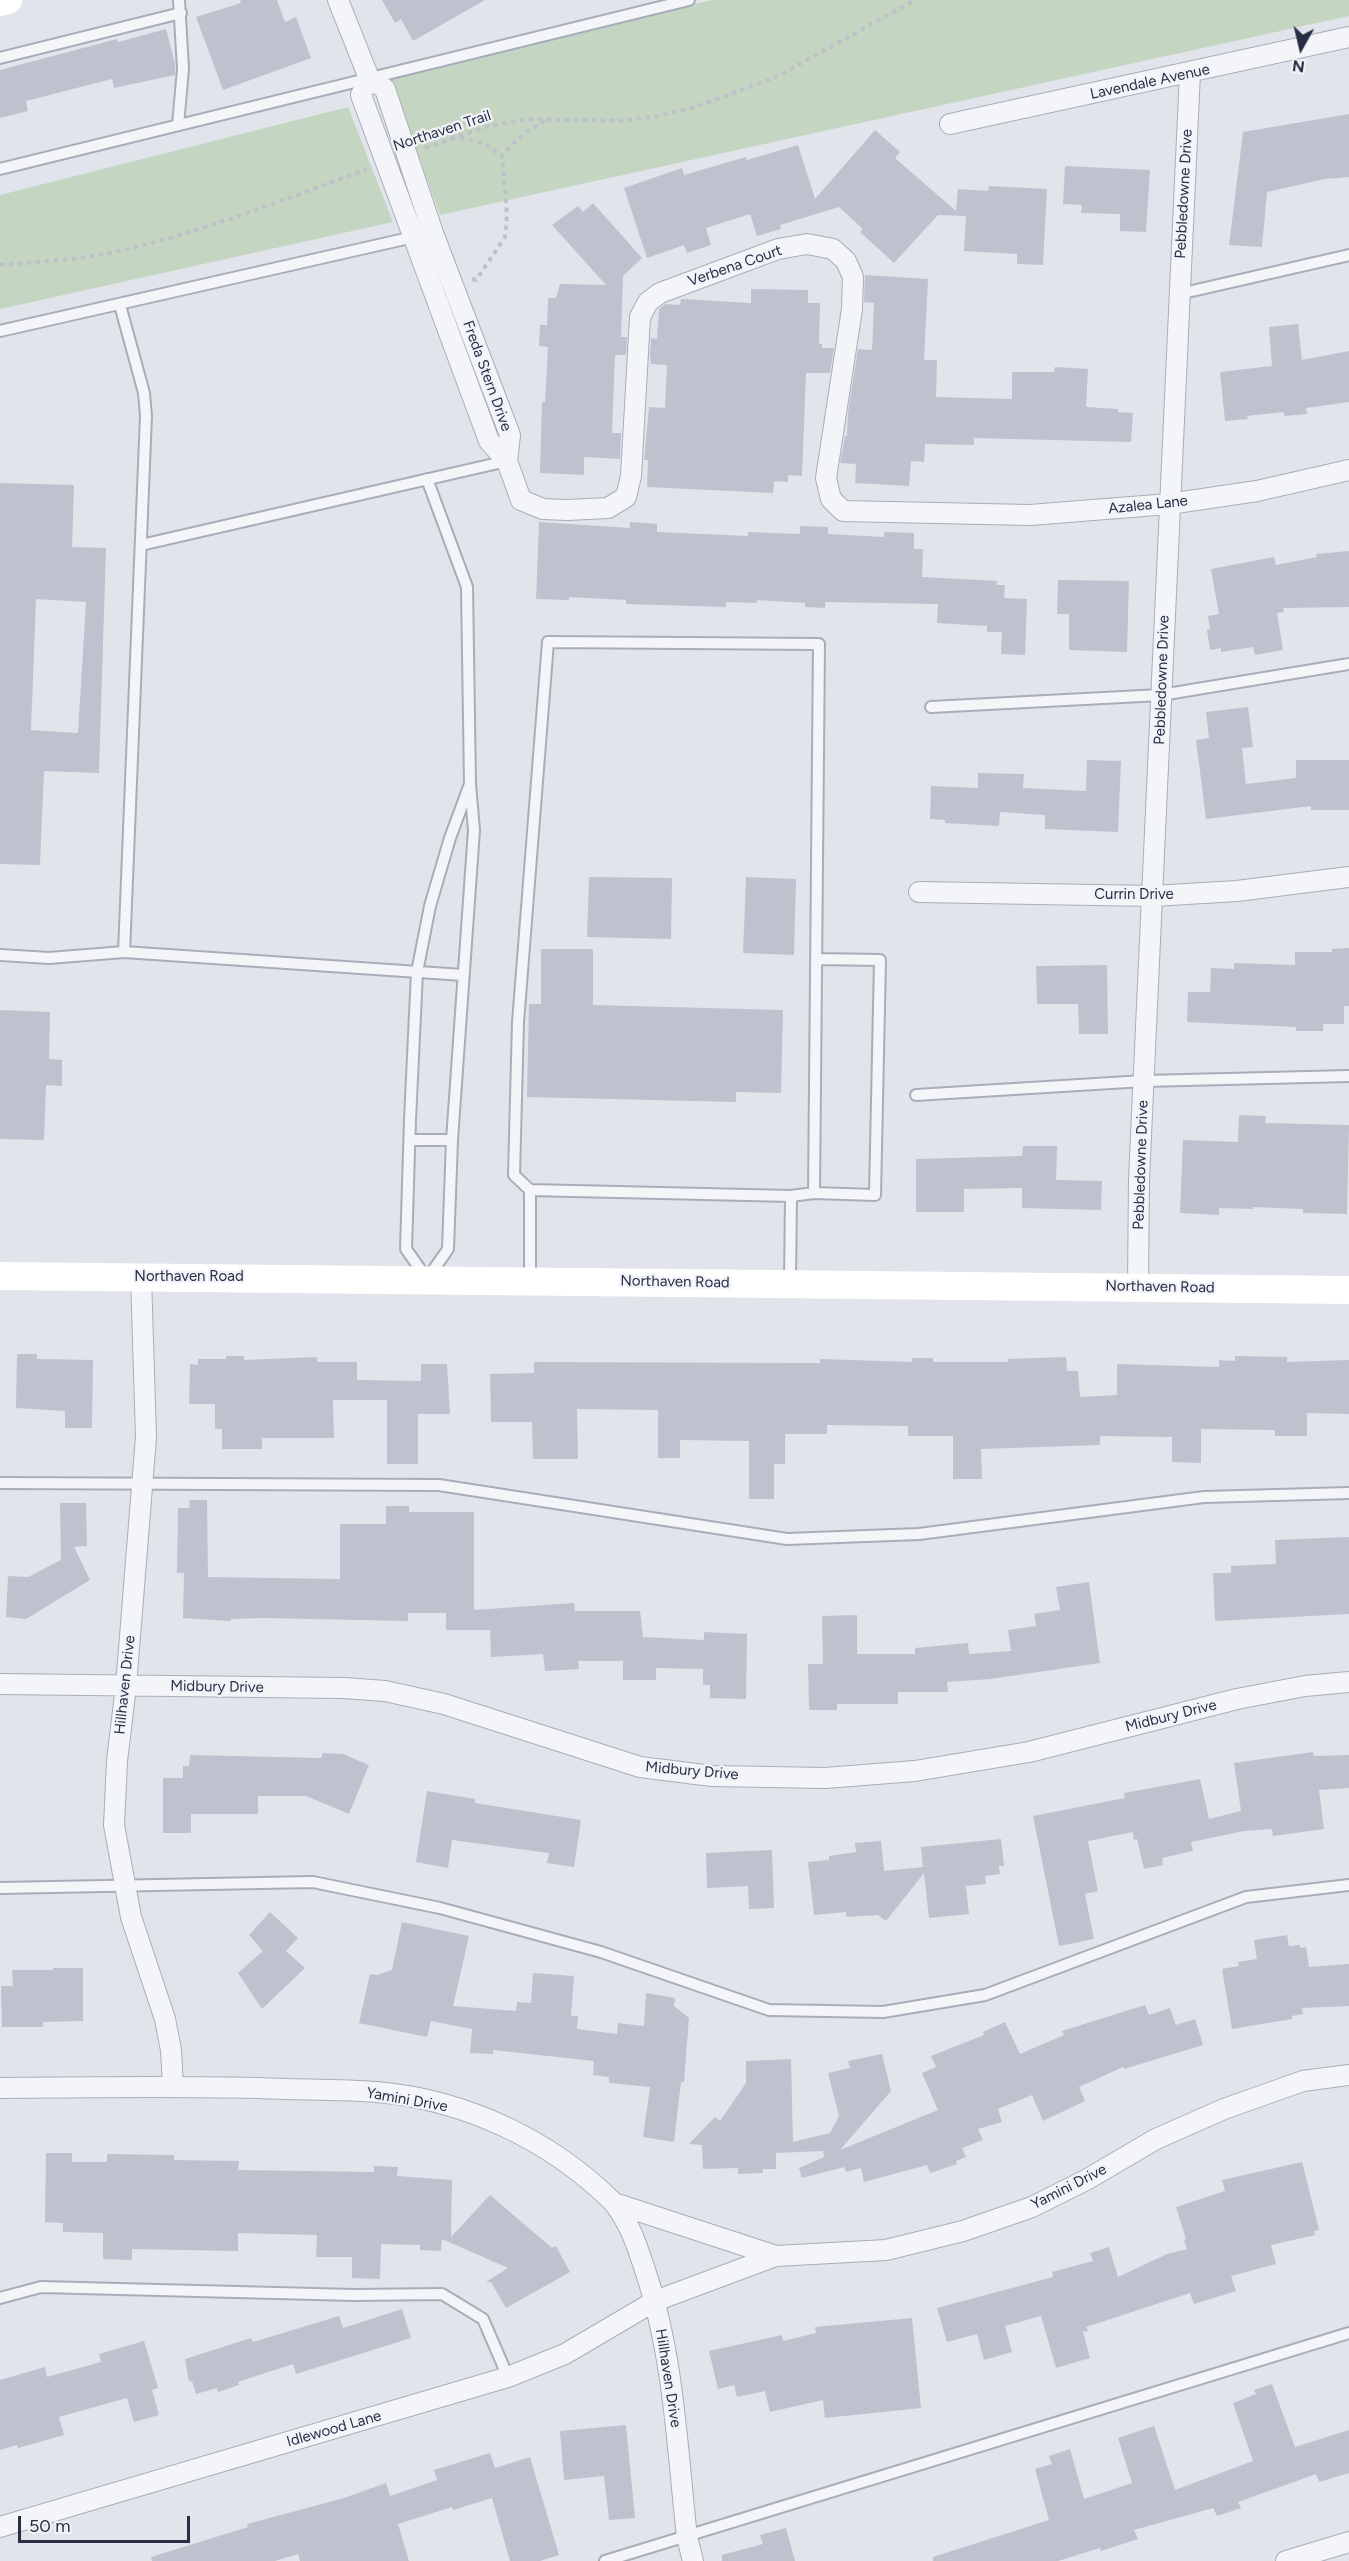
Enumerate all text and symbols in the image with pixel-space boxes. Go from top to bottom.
north arrow [1271,18,1331,78]
text: N [1291,56,1306,77]
street label: Lavendale Avenue [1089,61,1211,103]
street label: Northaven Trail [391,107,493,155]
street label: Pebbledowne Drive [1172,129,1196,259]
street label: Verbena Court [686,241,784,291]
street label: Freda Stern Drive [459,318,515,434]
street label: Azalea Lane [1107,492,1189,518]
street label: Pebbledowne Drive [1151,615,1173,745]
street label: Currin Drive [1094,886,1174,904]
street label: Pebbledowne Drive [1130,1100,1152,1230]
street label: Northaven Road [134,1268,244,1286]
street label: Northaven Road [620,1272,730,1292]
street label: Northaven Road [1105,1277,1215,1297]
street label: Hillhaven Drive [111,1634,139,1736]
street label: Midbury Drive [170,1677,264,1697]
street label: Midbury Drive [1123,1696,1219,1736]
street label: Midbury Drive [645,1758,739,1784]
street label: Yamini Drive [365,2084,449,2116]
street label: Yamini Drive [1028,2160,1110,2214]
street label: Hillhaven Drive [651,2327,685,2429]
street label: Idlewood Lane [285,2407,383,2451]
scale bar [21,2504,194,2542]
text: 50 m [29,2515,71,2537]

